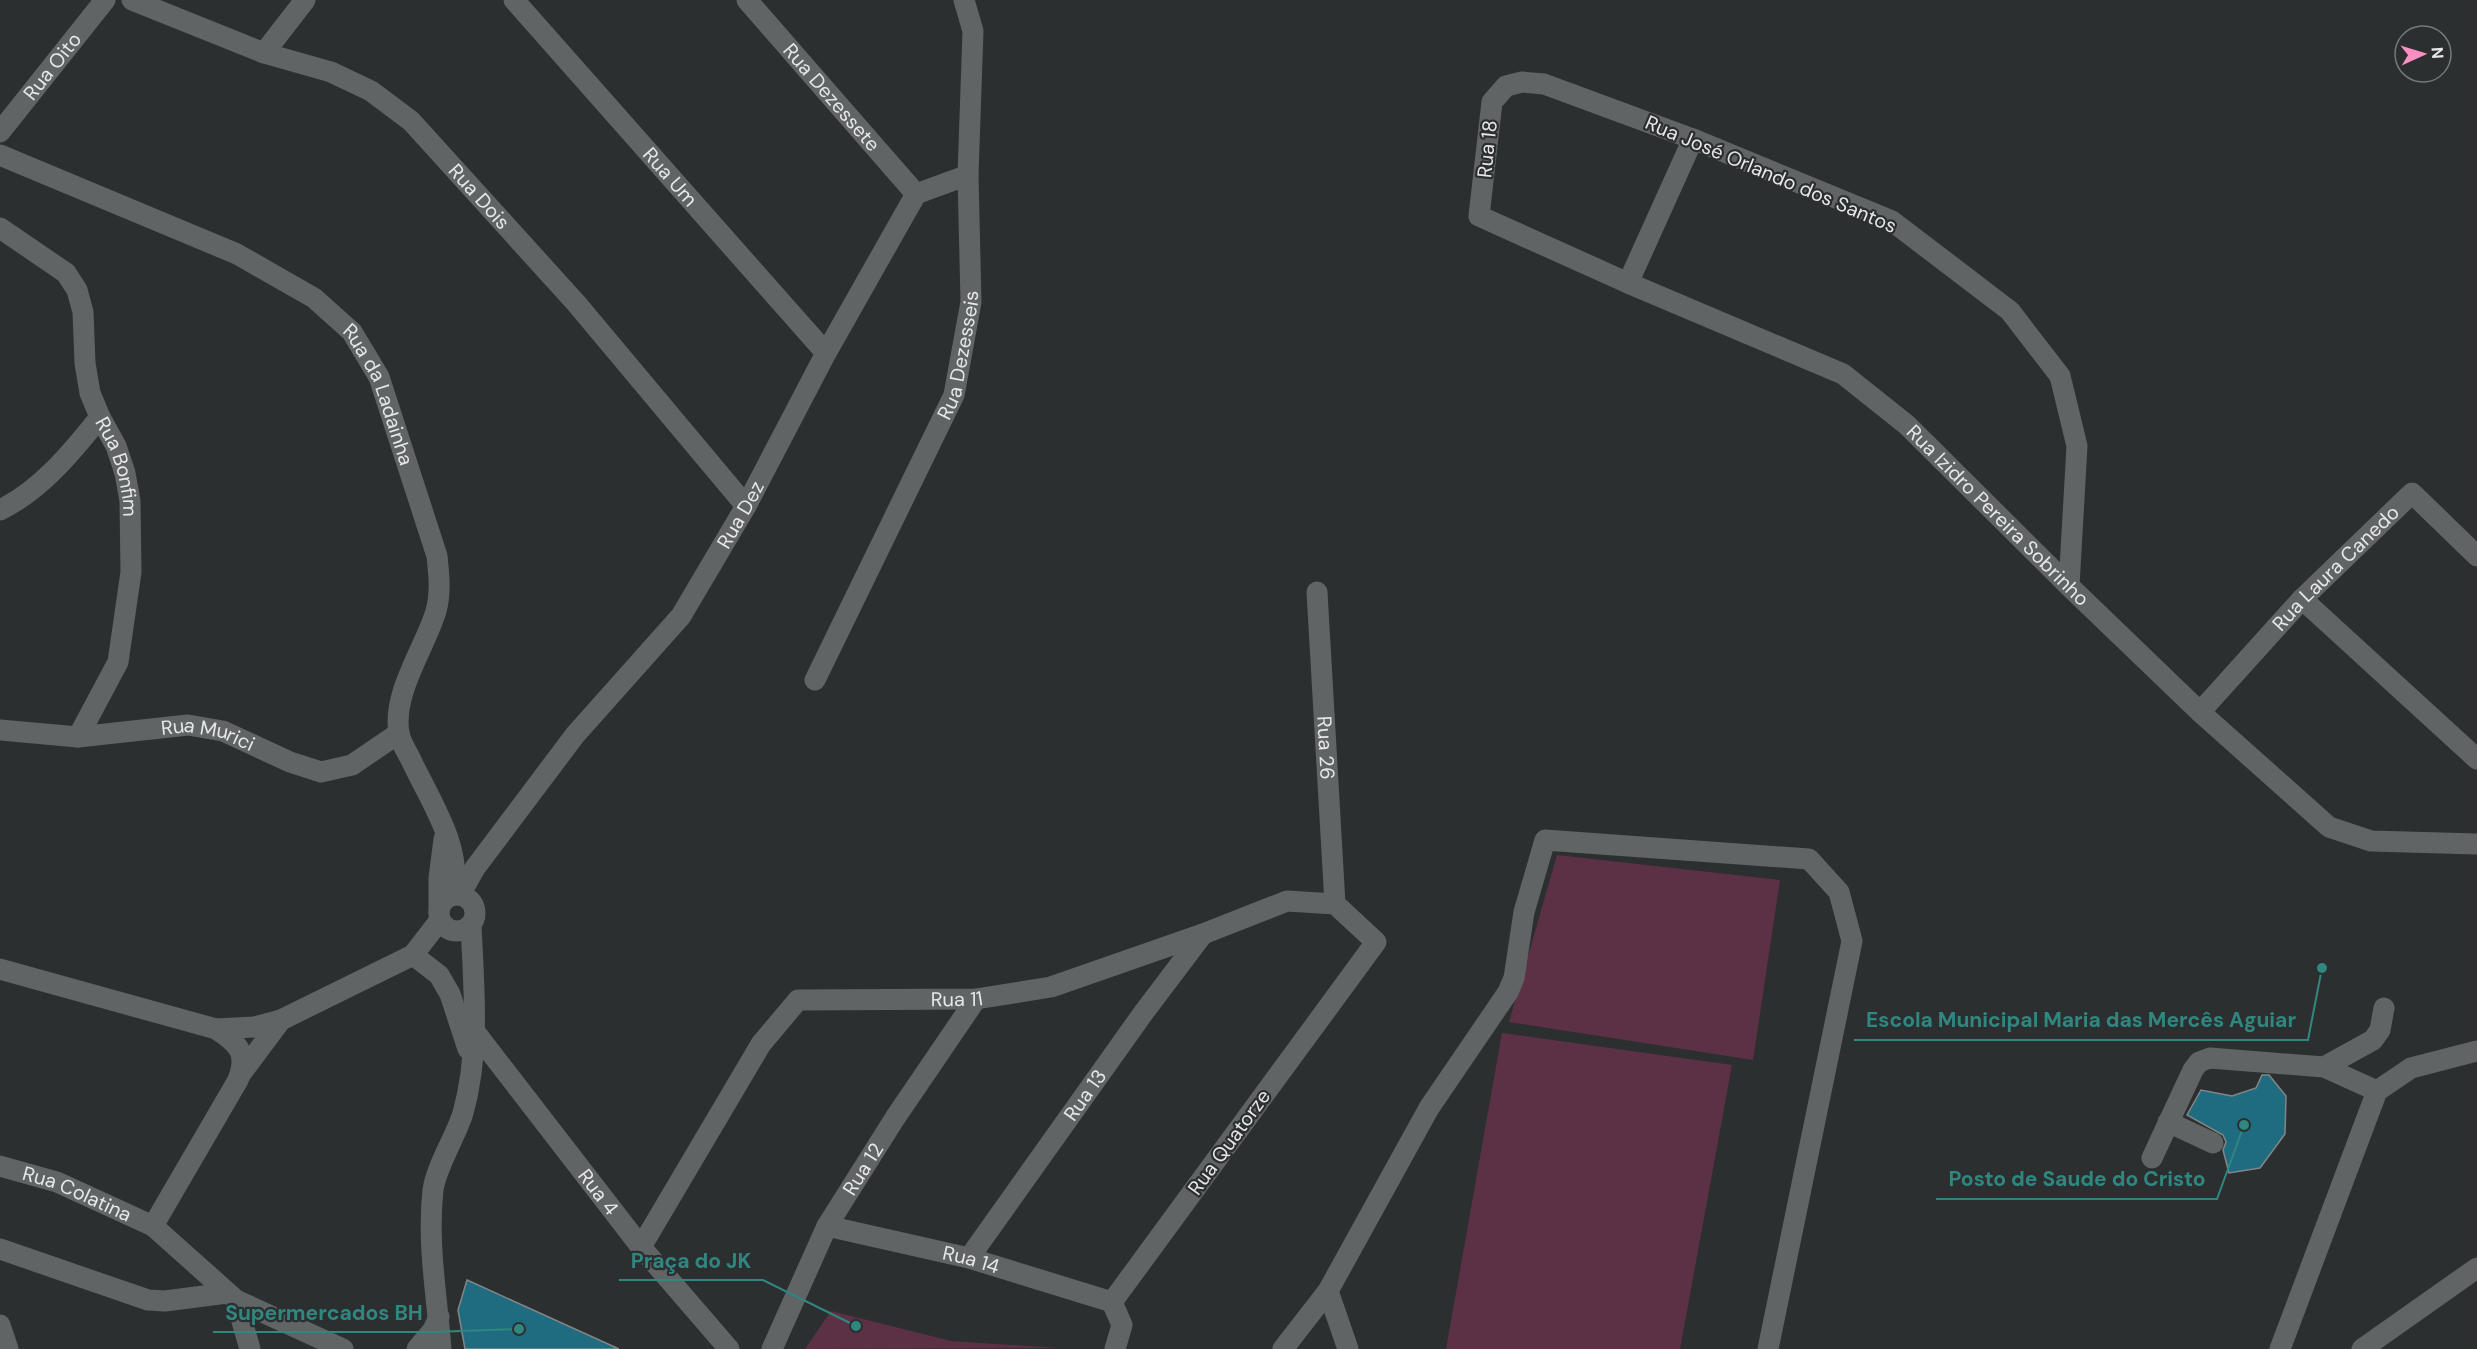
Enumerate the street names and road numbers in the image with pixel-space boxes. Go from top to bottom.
street label: Rua Oito [17,27,87,105]
street label: Rua Dezessete [777,38,886,157]
street label: Rua José Orlando dos Santos [1641,109,1901,239]
street label: Rua 18 [1471,119,1503,179]
street label: Rua Um [637,142,703,212]
street label: Rua Dois [443,158,516,235]
street label: Rua Dezesseis [931,291,984,424]
street label: Rua da Ladainha [338,317,420,468]
street label: Rua Bonfim [89,412,143,517]
street label: Rua Izidro Pereira Sobrinho [1901,419,2095,612]
street label: Rua Dez [711,476,770,553]
street label: Rua Laura Canedo [2267,499,2405,636]
street label: Rua Murici [160,712,259,757]
street label: Rua 26 [1311,715,1341,780]
street label: Rua 11 [931,985,985,1012]
street label: Rua 13 [1058,1064,1112,1126]
street label: Rua Quatorze [1182,1084,1276,1200]
street label: Rua 12 [837,1138,889,1200]
street label: Rua Colatina [20,1160,136,1227]
street label: Rua 4 [572,1163,625,1220]
street label: Rua 14 [940,1239,1003,1280]

